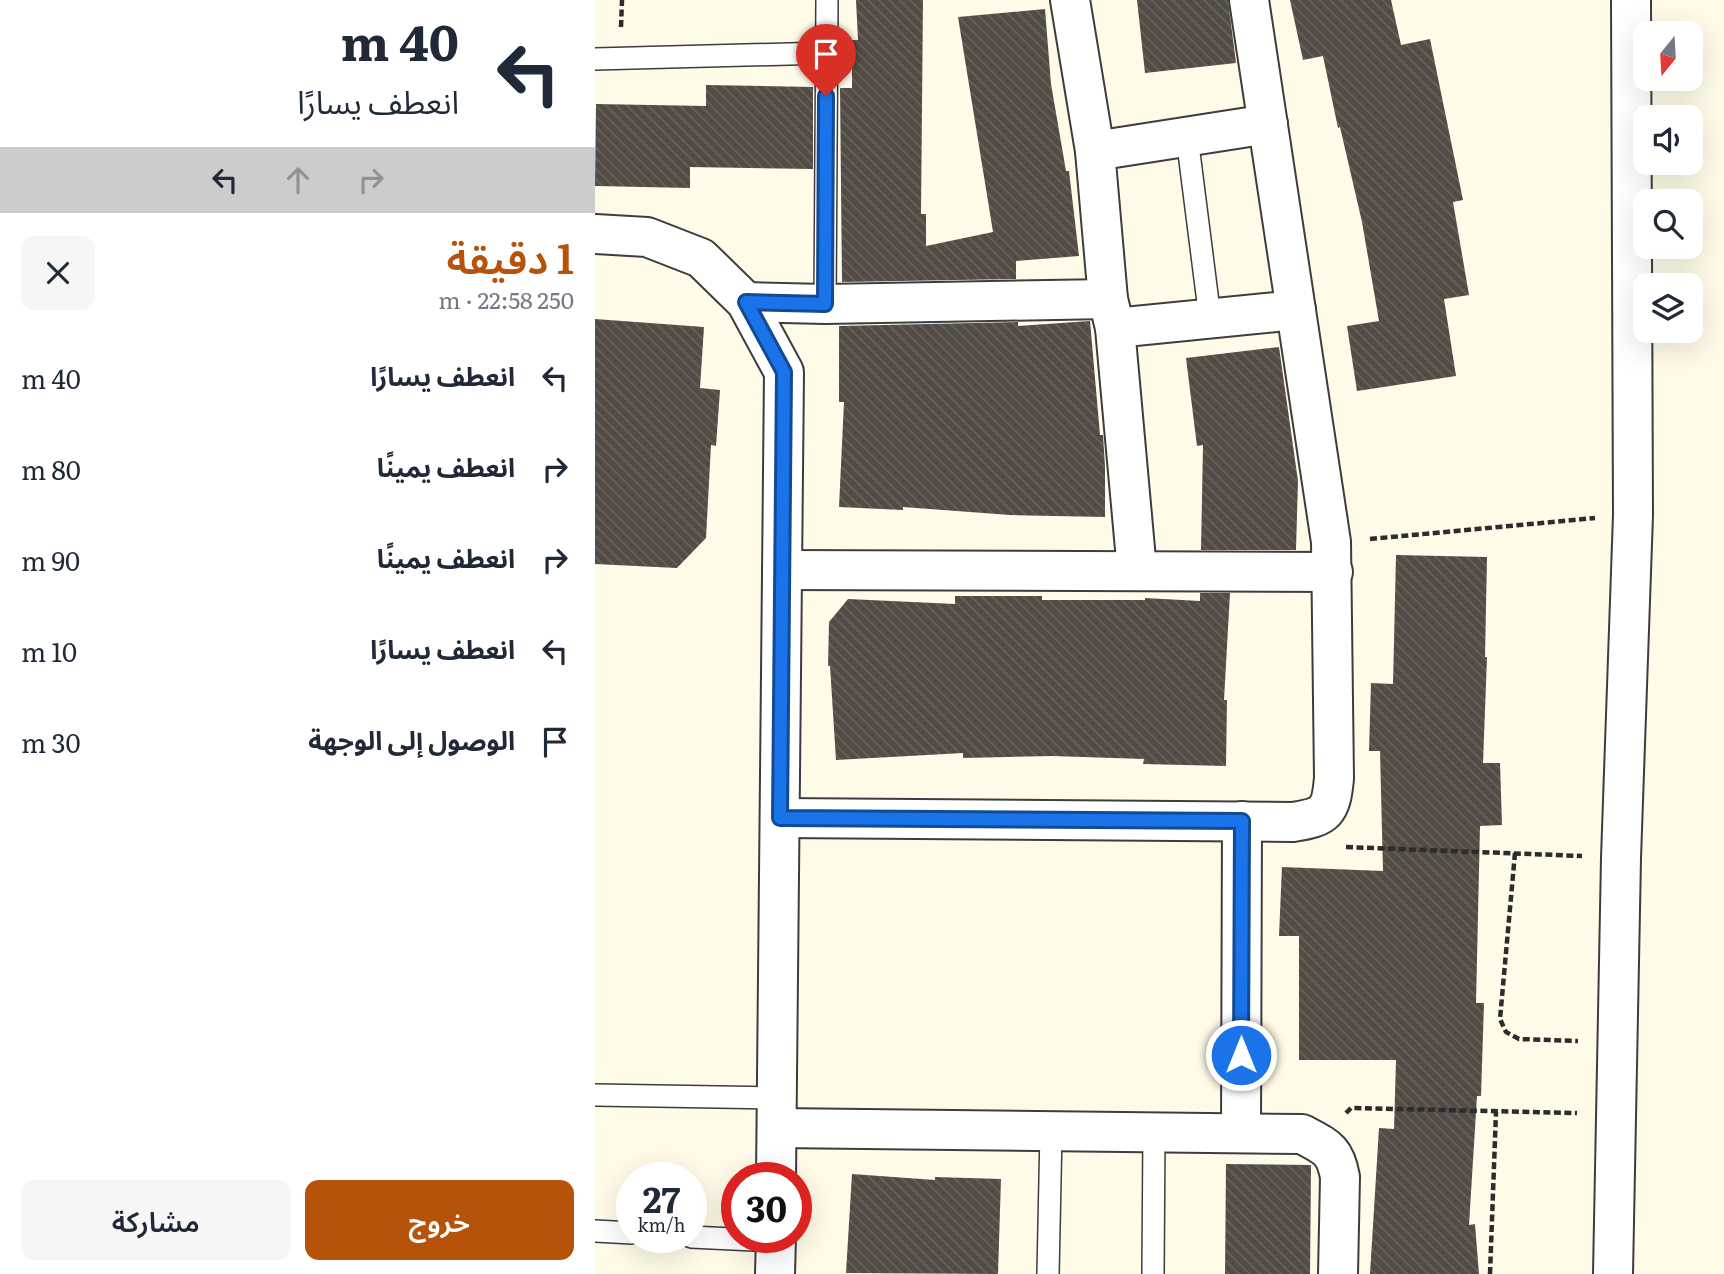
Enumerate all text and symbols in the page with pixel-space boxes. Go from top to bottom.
text: 40 m [341,3,459,76]
north arrow [1633,21,1703,91]
map controls [1633,21,1703,343]
pin [796,24,856,96]
icon: left [483,28,574,119]
icon: arrive [807,35,845,73]
text: انعطف يسارًا [297,76,459,124]
button: sound [1633,105,1703,175]
icon: left [206,161,244,199]
icon: ahead [279,161,317,199]
icon: right [352,161,390,199]
button: search [1633,189,1703,259]
text: 1 دقيقة [446,225,574,287]
button: close [21,236,95,310]
button: layers [1633,273,1703,343]
text: 250 m · 22:58 [438,282,574,316]
text: انعطف يسارًا [370,355,515,394]
text: 40 m [21,358,81,397]
icon: left [536,359,574,397]
text: انعطف يمينًا [377,446,515,485]
text: 80 m [21,449,81,488]
icon: right [536,450,574,488]
text: انعطف يمينًا [377,537,515,576]
text: 90 m [21,540,80,579]
icon: right [536,541,574,579]
text: انعطف يسارًا [370,628,515,667]
text: 10 m [21,631,77,670]
icon: left [536,632,574,670]
text: الوصول إلى الوجهة [308,719,515,758]
text: 30 m [21,722,81,761]
icon: arrive [536,723,574,761]
position arrow [1204,1018,1278,1092]
speed limit sign: 30 [721,1162,812,1253]
text: 27 [643,1172,680,1224]
button: مشاركة [21,1180,291,1260]
button: خروج [305,1180,574,1260]
text: km/h [638,1211,685,1238]

